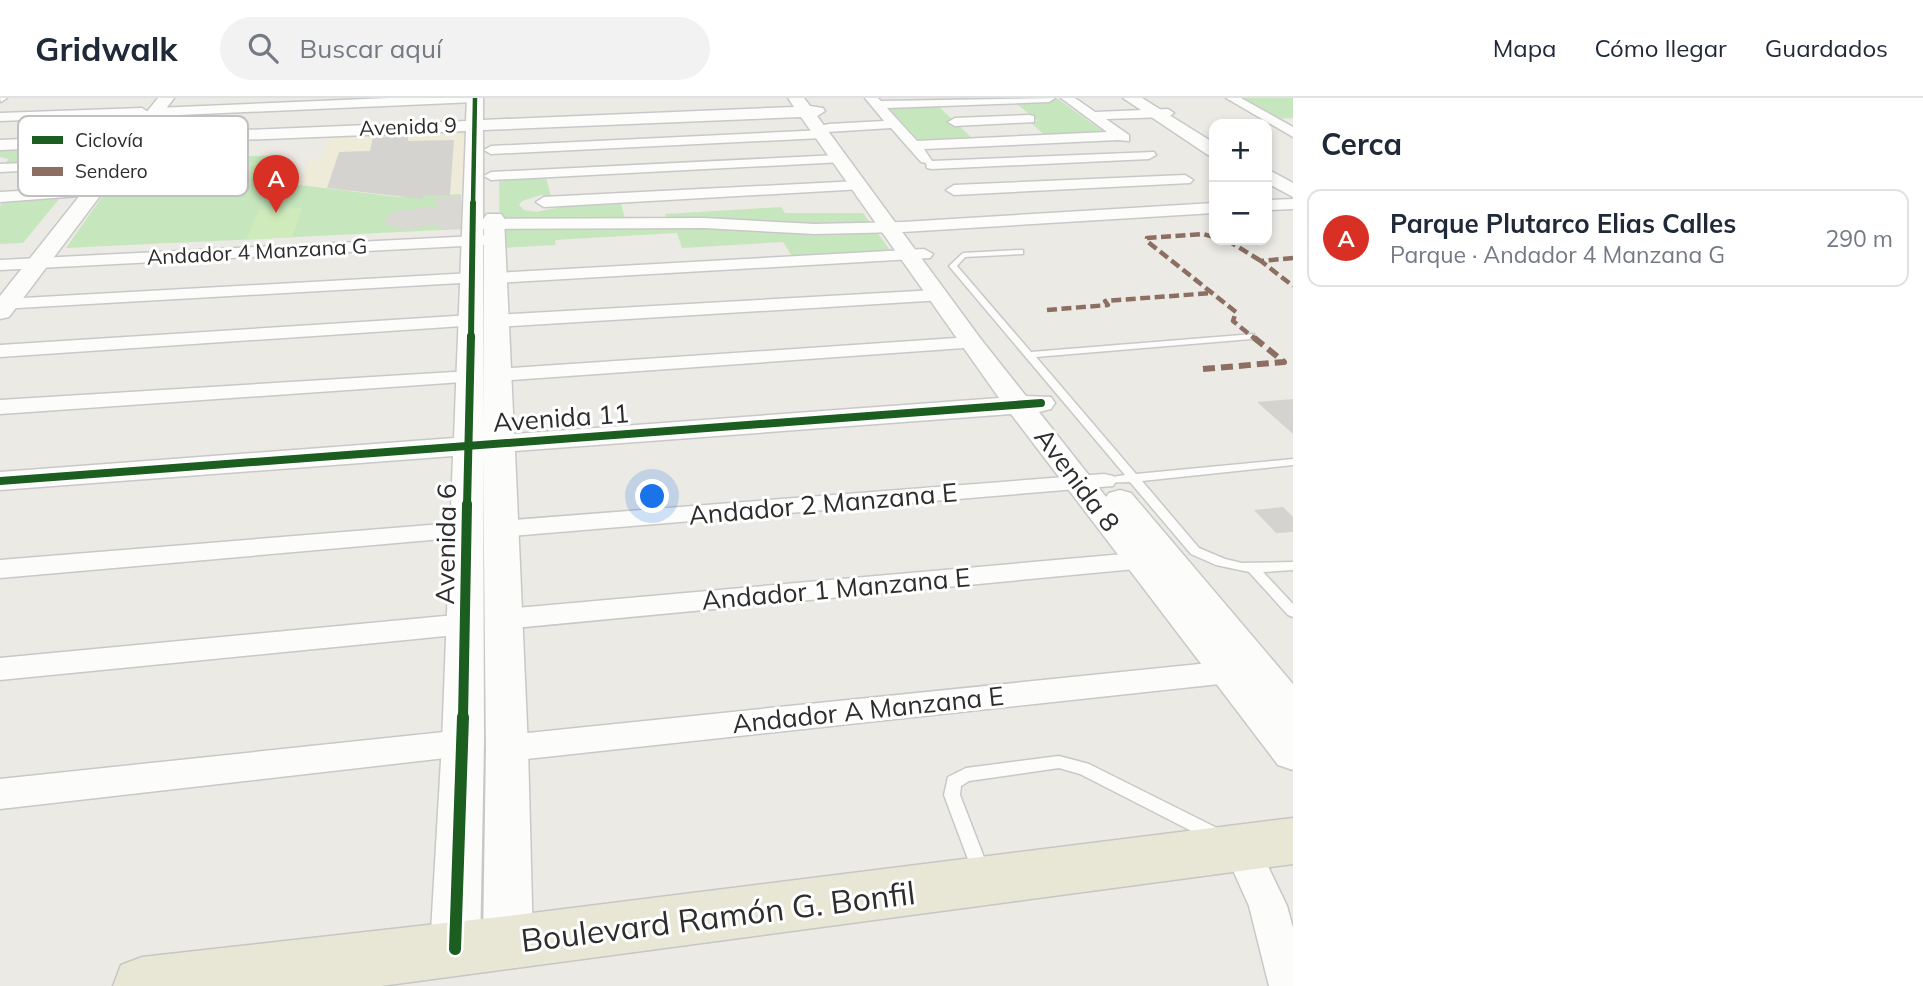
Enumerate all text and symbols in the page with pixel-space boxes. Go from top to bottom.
search box [220,17,710,80]
text: Gridwalk [35,28,178,69]
icon: search [244,29,282,67]
text: Buscar aquí [300,32,442,65]
text: Mapa [1493,33,1556,63]
text: Cómo llegar [1594,33,1727,63]
text: Guardados [1765,33,1888,63]
street label: Avenida 9 [359,111,457,141]
legend [18,116,248,196]
map controls [1209,119,1272,245]
button: + [1209,119,1272,182]
text: Cerca [1321,125,1402,163]
text: Ciclovía [75,128,143,152]
pin: A [253,155,299,213]
text: Sendero [75,159,148,183]
button: − [1209,182,1272,245]
text: Parque Plutarco Elias Calles [1390,207,1736,240]
text: A [1337,224,1355,253]
text: 290 m [1825,224,1893,253]
street label: Andador 4 Manzana G [146,232,368,270]
text: Parque · Andador 4 Manzana G [1390,240,1725,269]
street label: Avenida 11 [492,396,630,439]
street label: Avenida 8 [1028,421,1127,538]
street label: Andador 2 Manzana E [687,475,959,532]
your location [635,479,669,513]
street label: Avenida 6 [428,483,463,605]
street label: Andador 1 Manzana E [700,560,972,617]
street label: Andador A Manzana E [730,679,1005,740]
street label: Boulevard Ramón G. Bonfil [519,872,917,960]

